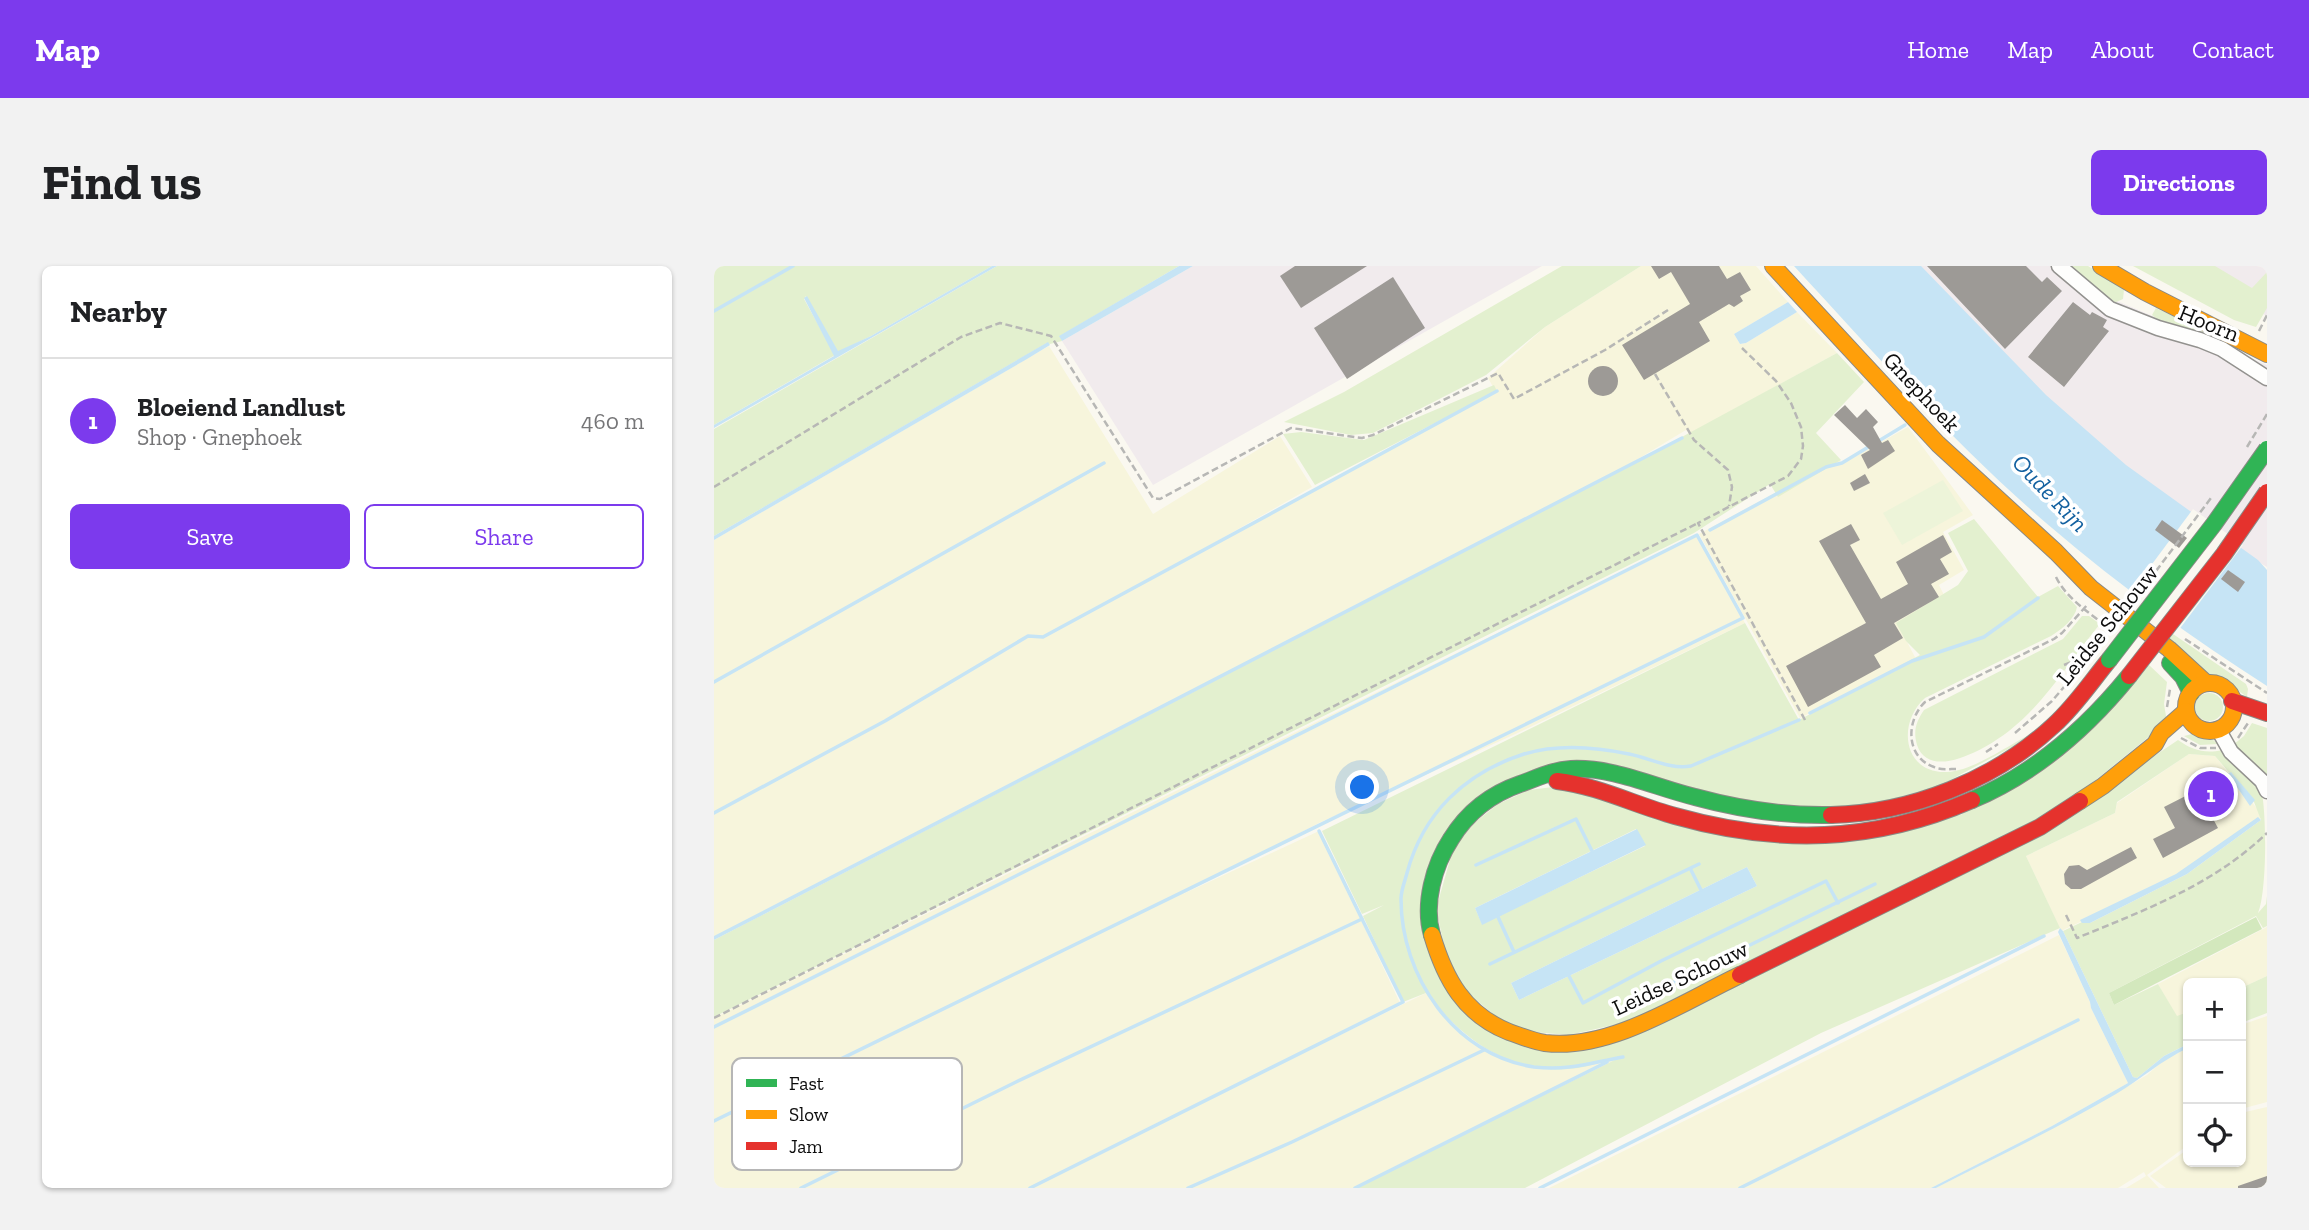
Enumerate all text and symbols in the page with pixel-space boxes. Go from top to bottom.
text: Map [35,30,100,69]
text: Home [1907,35,1969,64]
text: Map [2007,35,2053,64]
text: About [2091,35,2154,64]
text: Contact [2192,35,2274,64]
button: Directions [2091,150,2267,215]
text: Find us [42,153,202,212]
text: Nearby [70,294,167,330]
street label: Hoorn [2174,298,2244,348]
street label: Gnephoek [1878,346,1966,438]
text: Bloeiend Landlust [137,391,345,423]
text: 1 [88,407,98,435]
text: 460 m [581,407,644,435]
text: Shop · Gnephoek [137,423,302,451]
water label: Oude Rijn [2006,448,2094,537]
button: Save [70,504,350,569]
button: Share [364,504,644,569]
street label: Leidse Schouw [2050,559,2164,691]
pin: 1 [2188,768,2234,820]
your location [1345,770,1379,804]
street label: Leidse Schouw [1608,934,1753,1022]
map controls [2183,978,2246,1167]
button: + [2183,978,2246,1041]
button: − [2183,1041,2246,1104]
legend [732,1058,962,1170]
text: Fast [789,1072,824,1095]
text: Slow [789,1103,829,1126]
button: locate [2183,1104,2246,1167]
text: Jam [789,1135,823,1158]

